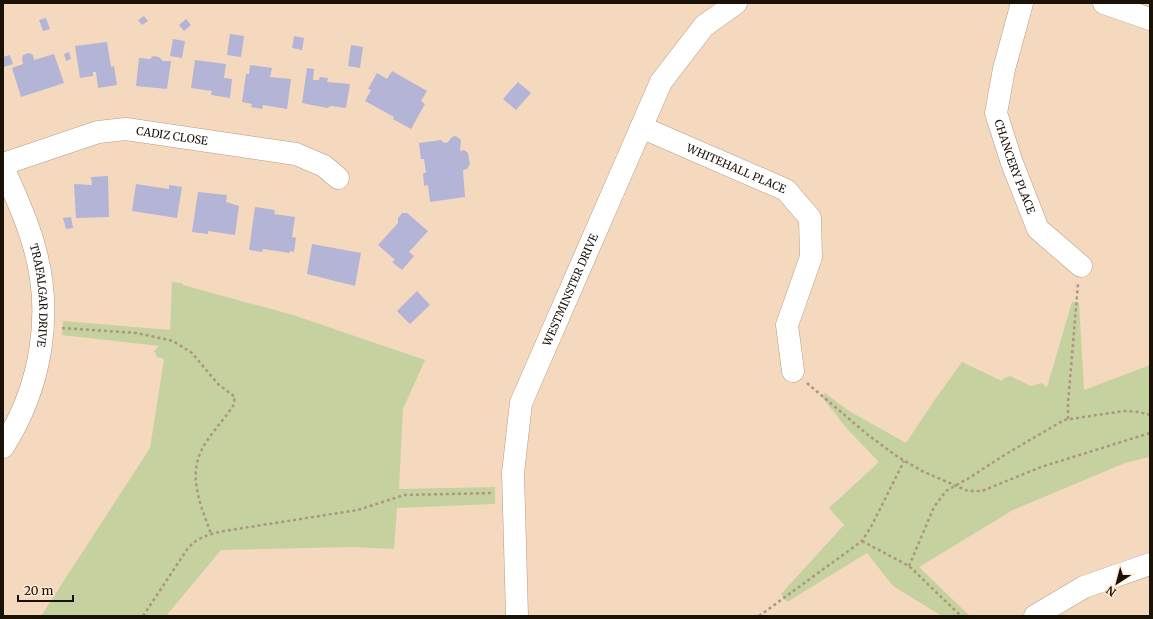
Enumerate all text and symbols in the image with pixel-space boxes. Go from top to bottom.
street label: CHANCERY PLACE [992,118,1038,216]
street label: CADIZ CLOSE [135,124,209,148]
street label: WHITEHALL PLACE [683,140,788,196]
street label: WESTMINSTER DRIVE [539,231,601,349]
street label: TRAFALGAR DRIVE [27,242,50,348]
north arrow [1097,563,1137,603]
scale bar [18,577,73,603]
text: 20 m [24,583,53,598]
text: N [1103,583,1119,599]

